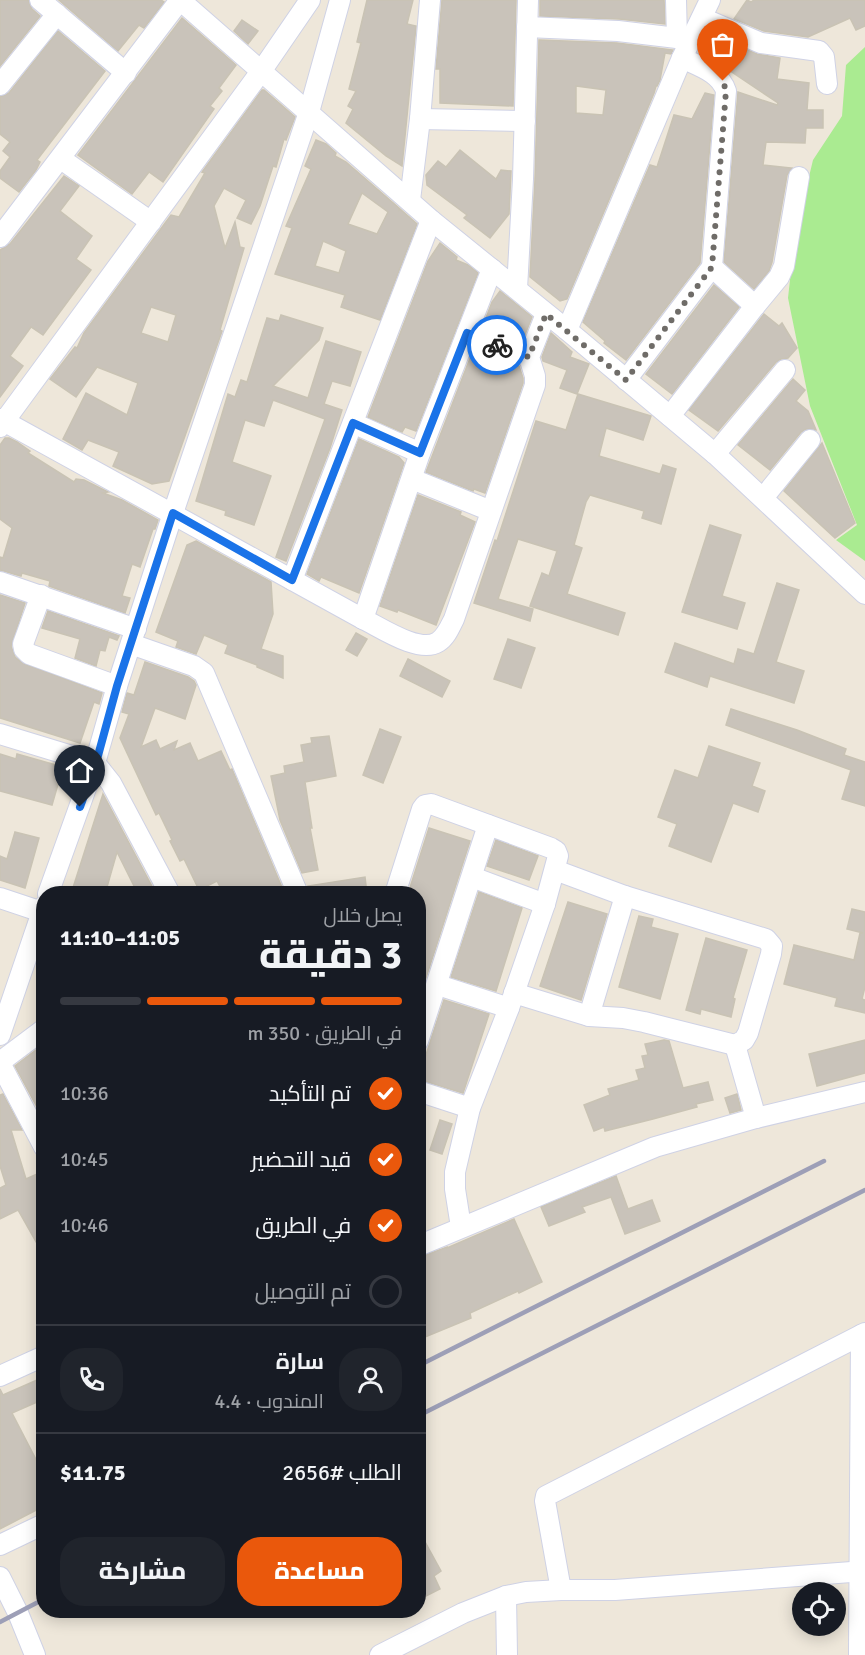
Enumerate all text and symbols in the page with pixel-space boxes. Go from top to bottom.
pin [697,19,748,81]
icon: bag [706,28,739,61]
courier [467,315,527,375]
icon: bike [481,329,514,362]
pin [54,745,105,807]
icon: home [63,754,96,787]
text: يصل خلال [323,903,402,928]
text: 11:05–11:10 [60,924,180,951]
text: 3 دقيقة [259,931,402,979]
text: في الطريق · 350 m [247,1021,402,1046]
icon: check [369,1077,402,1110]
text: تم التأكيد [269,1080,351,1107]
text: 10:36 [60,1081,109,1106]
icon: check [369,1143,402,1176]
text: قيد التحضير [251,1146,351,1173]
text: 10:45 [60,1147,109,1172]
icon: check [369,1209,402,1242]
text: في الطريق [255,1212,351,1239]
text: 10:46 [60,1213,109,1238]
text: تم التوصيل [255,1278,351,1305]
button: phone [60,1348,123,1411]
text: سارة [276,1348,324,1375]
button: person [339,1348,402,1411]
text: المندوب · 4.4 [215,1389,324,1414]
text: $11.75 [60,1459,126,1486]
text: الطلب #2656 [282,1459,402,1486]
button: مشاركة [60,1537,225,1606]
button: مساعدة [237,1537,402,1606]
map controls [792,1582,846,1636]
button: locate [792,1582,846,1636]

